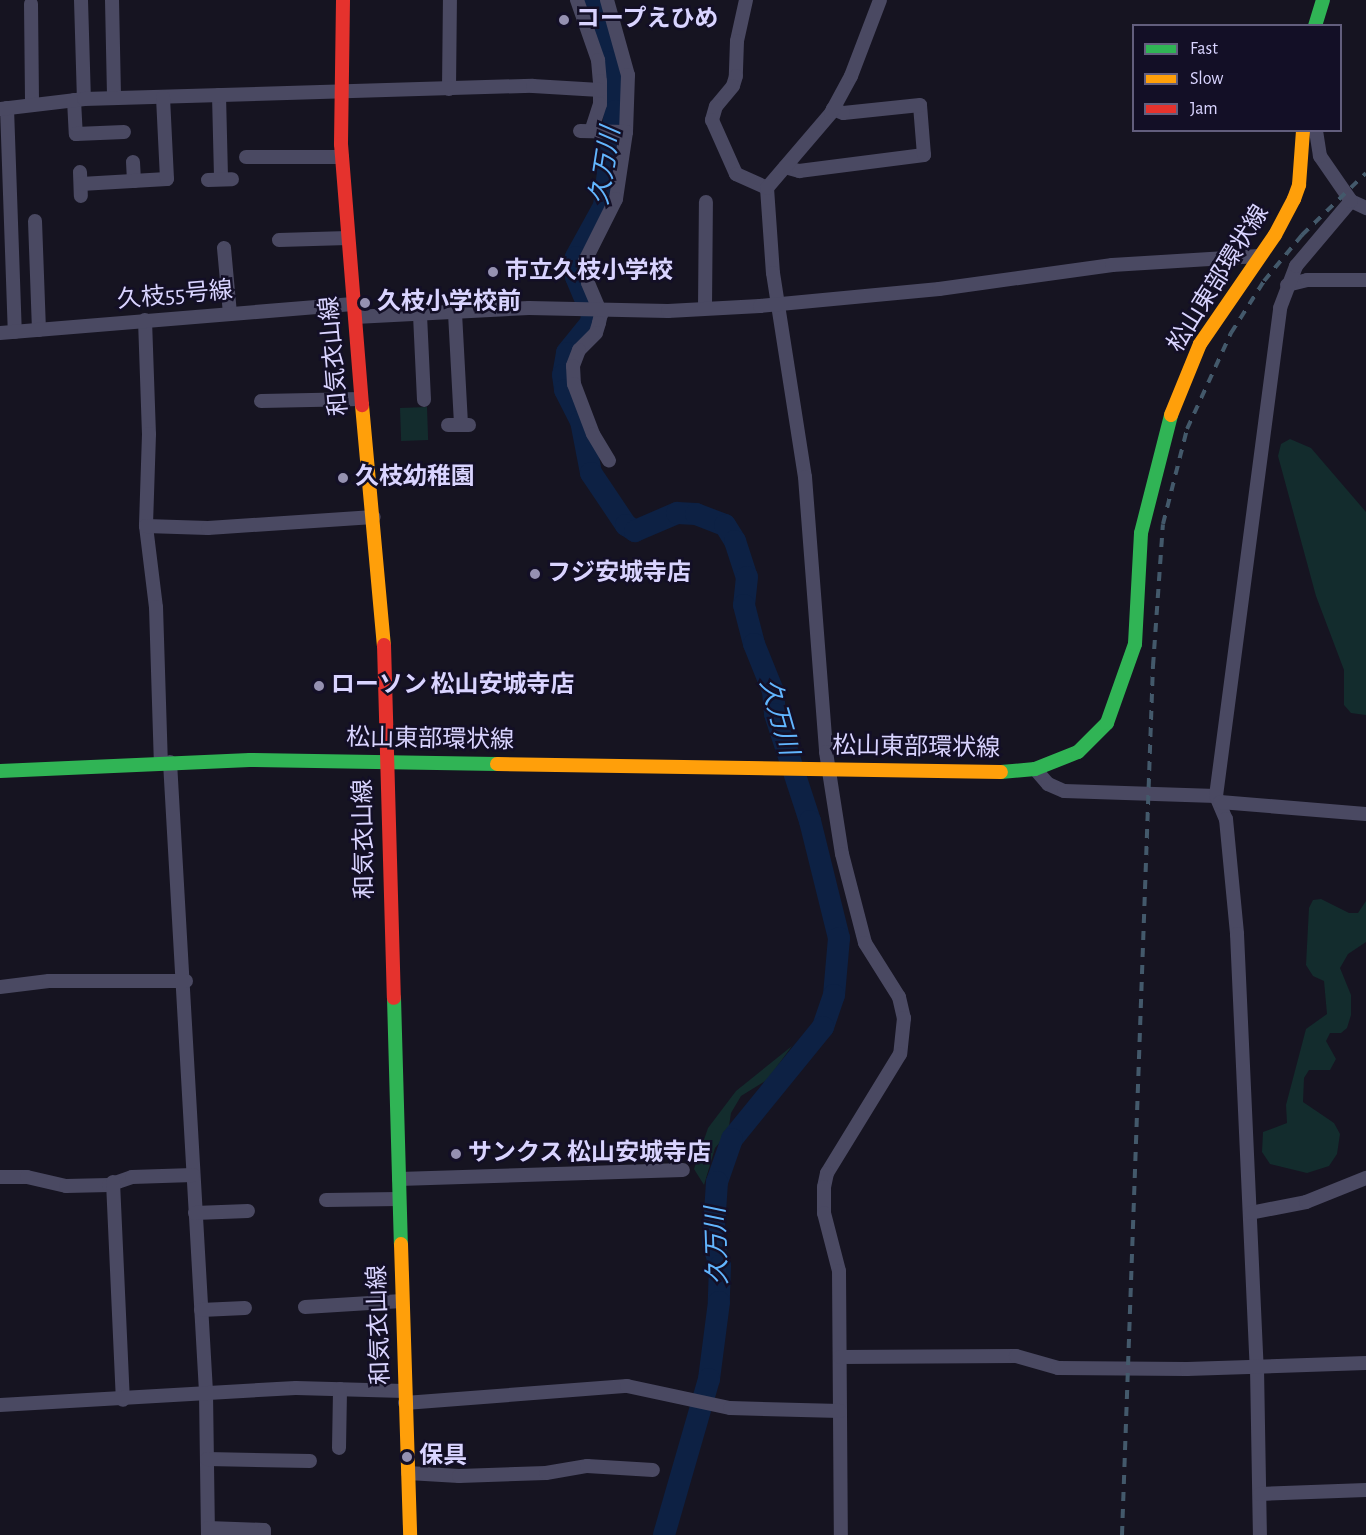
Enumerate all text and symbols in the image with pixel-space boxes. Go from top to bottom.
place label: コープえひめ [576,6,720,34]
marker: コープえひめ [557,13,571,27]
legend [1132,24,1342,132]
text: Fast [1190,40,1218,58]
text: Slow [1190,70,1223,88]
text: Jam [1190,100,1218,118]
water label: 久万川 [584,125,628,207]
street label: 松山東部環状線 [1162,200,1276,358]
place label: 市立久枝小学校 [505,258,673,286]
marker: 市立久枝小学校 [486,265,500,279]
street label: 久枝55号線 [116,277,234,315]
place label: 久枝小学校前 [377,289,521,317]
street label: 和気衣山線 [315,295,355,417]
marker: 久枝小学校前 [358,296,372,310]
place label: 久枝幼稚園 [355,464,475,492]
marker: 久枝幼稚園 [336,471,350,485]
place label: フジ安城寺店 [547,560,691,588]
marker: フジ安城寺店 [528,567,542,581]
place label: ローソン 松山安城寺店 [331,672,575,700]
water label: 久万川 [752,675,804,759]
marker: ローソン 松山安城寺店 [312,679,326,693]
street label: 松山東部環状線 [346,724,514,756]
street label: 松山東部環状線 [832,732,1000,764]
street label: 和気衣山線 [350,779,380,899]
place label: サンクス 松山安城寺店 [468,1140,712,1168]
marker: サンクス 松山安城寺店 [449,1147,463,1161]
water label: 久万川 [701,1206,735,1286]
street label: 和気衣山線 [364,1265,396,1385]
place label: 保具 [419,1443,467,1471]
marker: 保具 [400,1450,414,1464]

